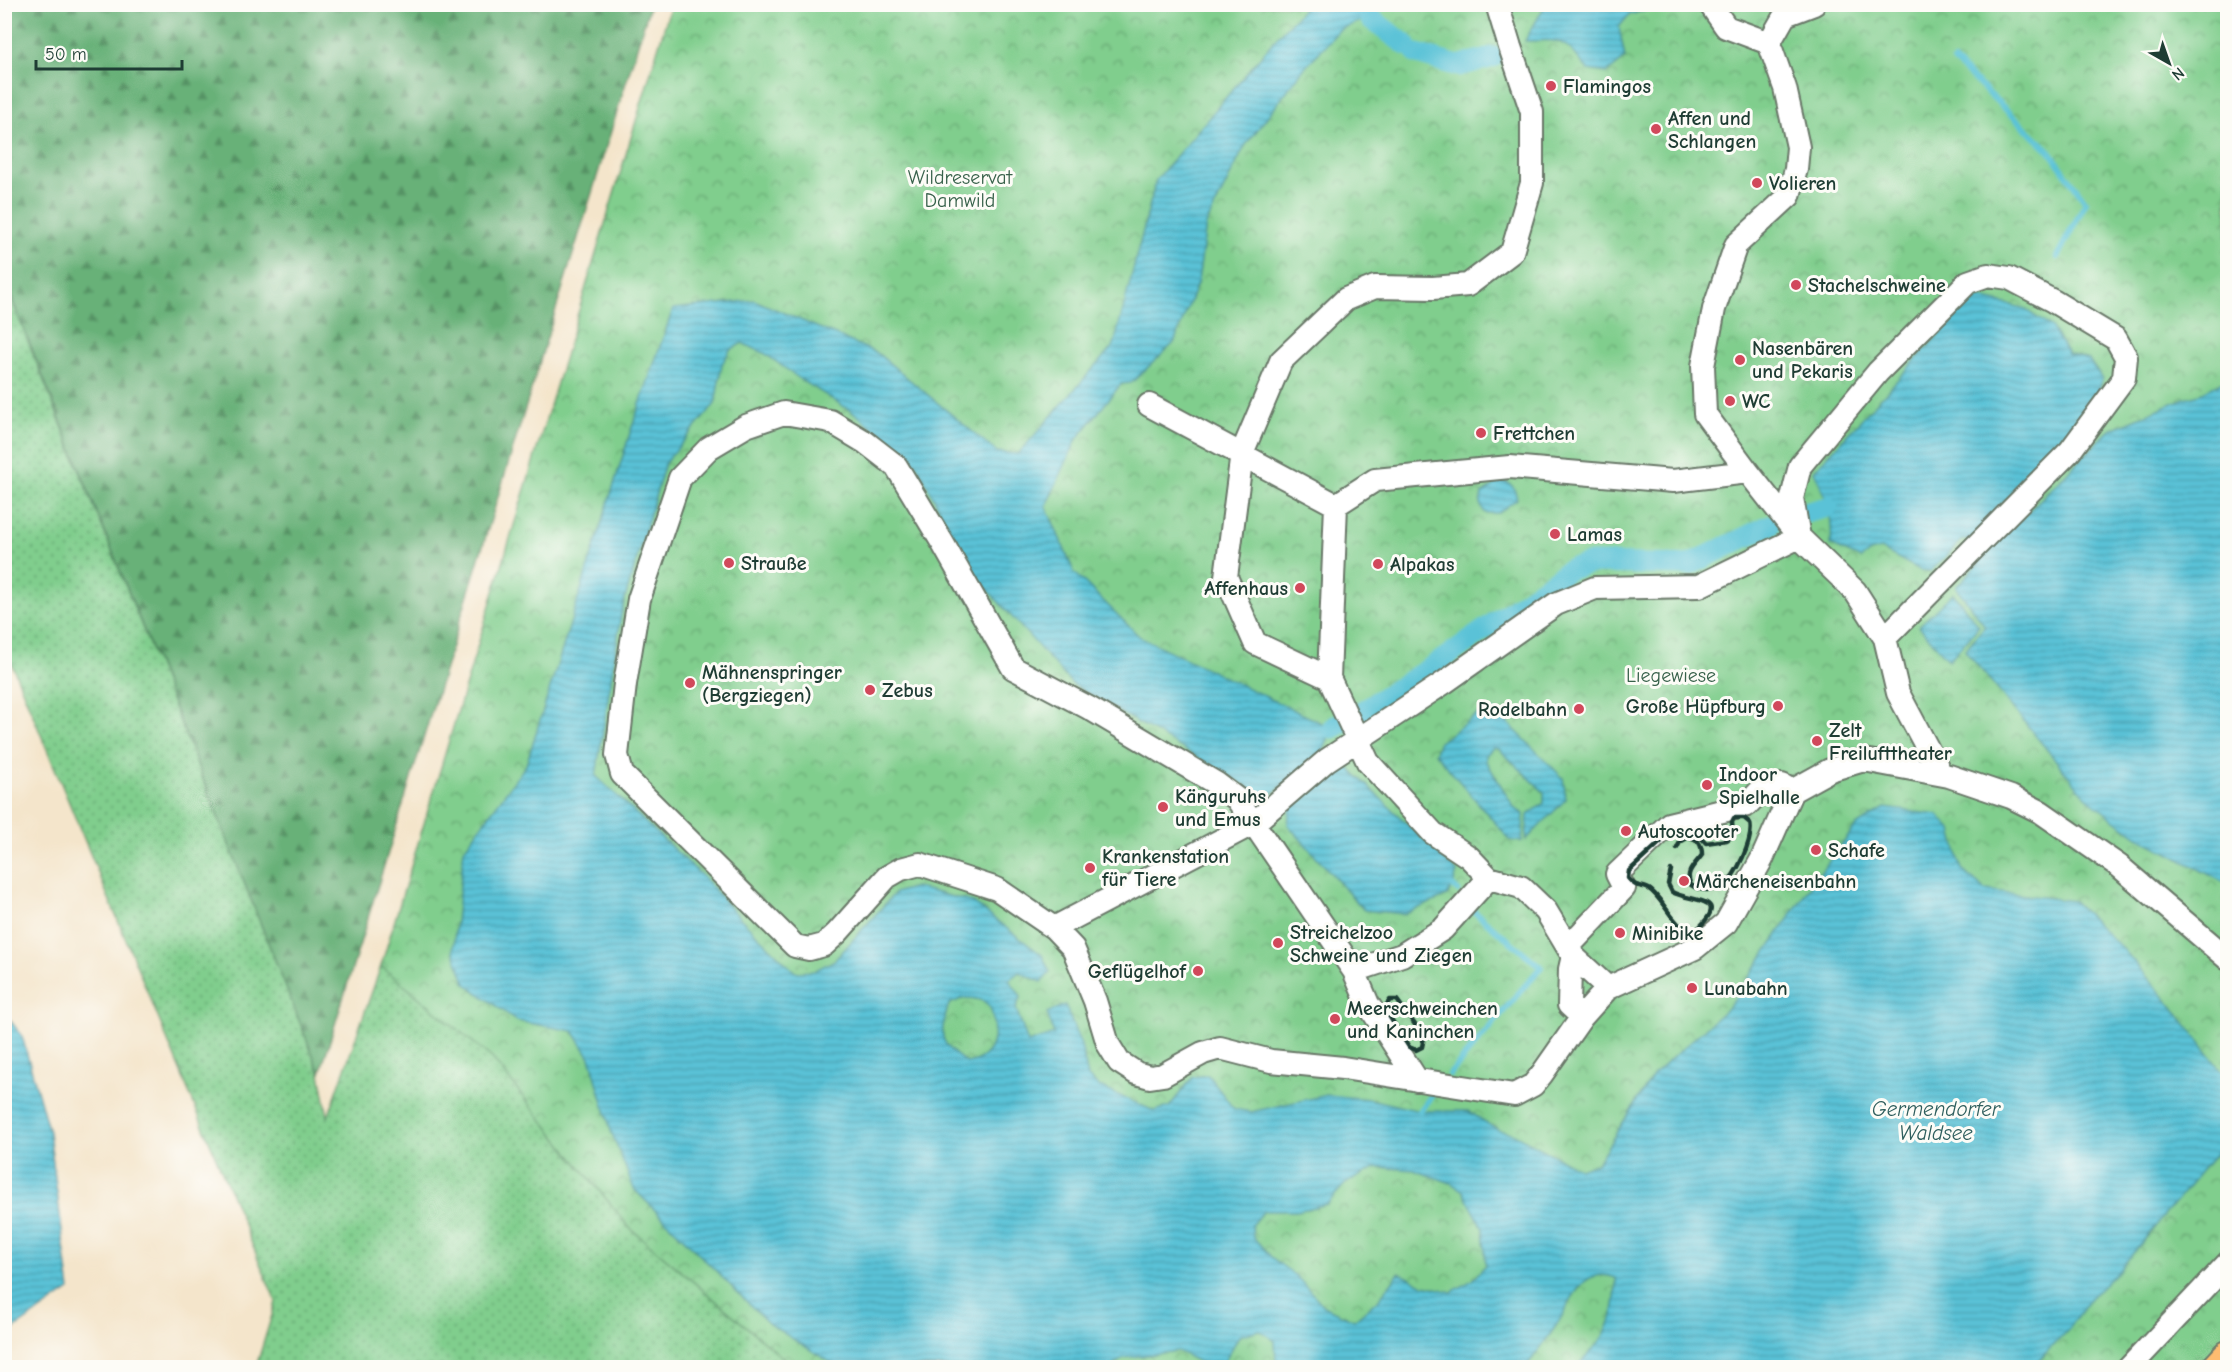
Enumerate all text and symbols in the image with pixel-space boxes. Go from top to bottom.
scale bar [36,33,182,71]
north arrow [2139,33,2199,93]
text: 50 m [45,44,87,65]
text: N [2168,63,2188,84]
place label: Flamingos [1563,75,1651,98]
marker: Flamingos [1544,79,1558,93]
place label: Affen und Schlangen [1668,107,1756,153]
marker: Affen und Schlangen [1649,122,1663,136]
park label: Wildreservat Damwild [908,166,1014,212]
place label: Volieren [1769,172,1836,195]
marker: Volieren [1750,176,1764,190]
place label: Stachelschweine [1808,274,1946,297]
marker: Stachelschweine [1789,278,1803,292]
place label: Nasenbären und Pekaris [1752,337,1853,383]
marker: Nasenbären und Pekaris [1733,353,1747,367]
place label: WC [1742,390,1770,413]
marker: WC [1723,394,1737,408]
place label: Frettchen [1493,422,1575,445]
marker: Frettchen [1474,426,1488,440]
place label: Lamas [1567,523,1622,546]
marker: Lamas [1548,527,1562,541]
place label: Strauße [741,552,807,575]
place label: Alpakas [1390,553,1454,576]
marker: Strauße [722,556,736,570]
marker: Alpakas [1371,557,1385,571]
place label: Affenhaus [1204,577,1288,600]
marker: Affenhaus [1293,581,1307,595]
place label: Mähnenspringer (Bergziegen) [702,661,842,707]
park label: Liegewiese [1626,664,1716,687]
marker: Mähnenspringer (Bergziegen) [683,676,697,690]
place label: Zebus [882,679,933,702]
marker: Zebus [863,683,877,697]
place label: Große Hüpfburg [1626,695,1766,718]
place label: Rodelbahn [1478,698,1567,721]
marker: Große Hüpfburg [1771,699,1785,713]
marker: Rodelbahn [1572,702,1586,716]
place label: Zelt Freilufttheater [1829,719,1952,765]
marker: Zelt Freilufttheater [1810,734,1824,748]
place label: Indoor Spielhalle [1719,763,1800,809]
marker: Indoor Spielhalle [1700,778,1714,792]
place label: Känguruhs und Emus [1175,785,1266,831]
marker: Känguruhs und Emus [1156,800,1170,814]
place label: Autoscooter [1638,820,1738,843]
marker: Autoscooter [1619,824,1633,838]
place label: Schafe [1828,839,1885,862]
marker: Schafe [1809,843,1823,857]
place label: Krankenstation für Tiere [1101,845,1229,891]
marker: Krankenstation für Tiere [1083,861,1097,875]
place label: Märcheneisenbahn [1696,870,1856,893]
marker: Märcheneisenbahn [1677,874,1691,888]
place label: Streichelzoo Schweine und Ziegen [1290,921,1472,967]
place label: Minibike [1632,922,1704,945]
marker: Minibike [1613,926,1627,940]
marker: Streichelzoo Schweine und Ziegen [1271,936,1285,950]
place label: Geflügelhof [1088,960,1188,983]
marker: Geflügelhof [1191,964,1205,978]
place label: Lunabahn [1704,977,1788,1000]
marker: Lunabahn [1685,981,1699,995]
place label: Meerschweinchen und Kaninchen [1347,997,1498,1043]
marker: Meerschweinchen und Kaninchen [1328,1012,1342,1026]
water label: Germendorfer Waldsee [1872,1097,2002,1145]

